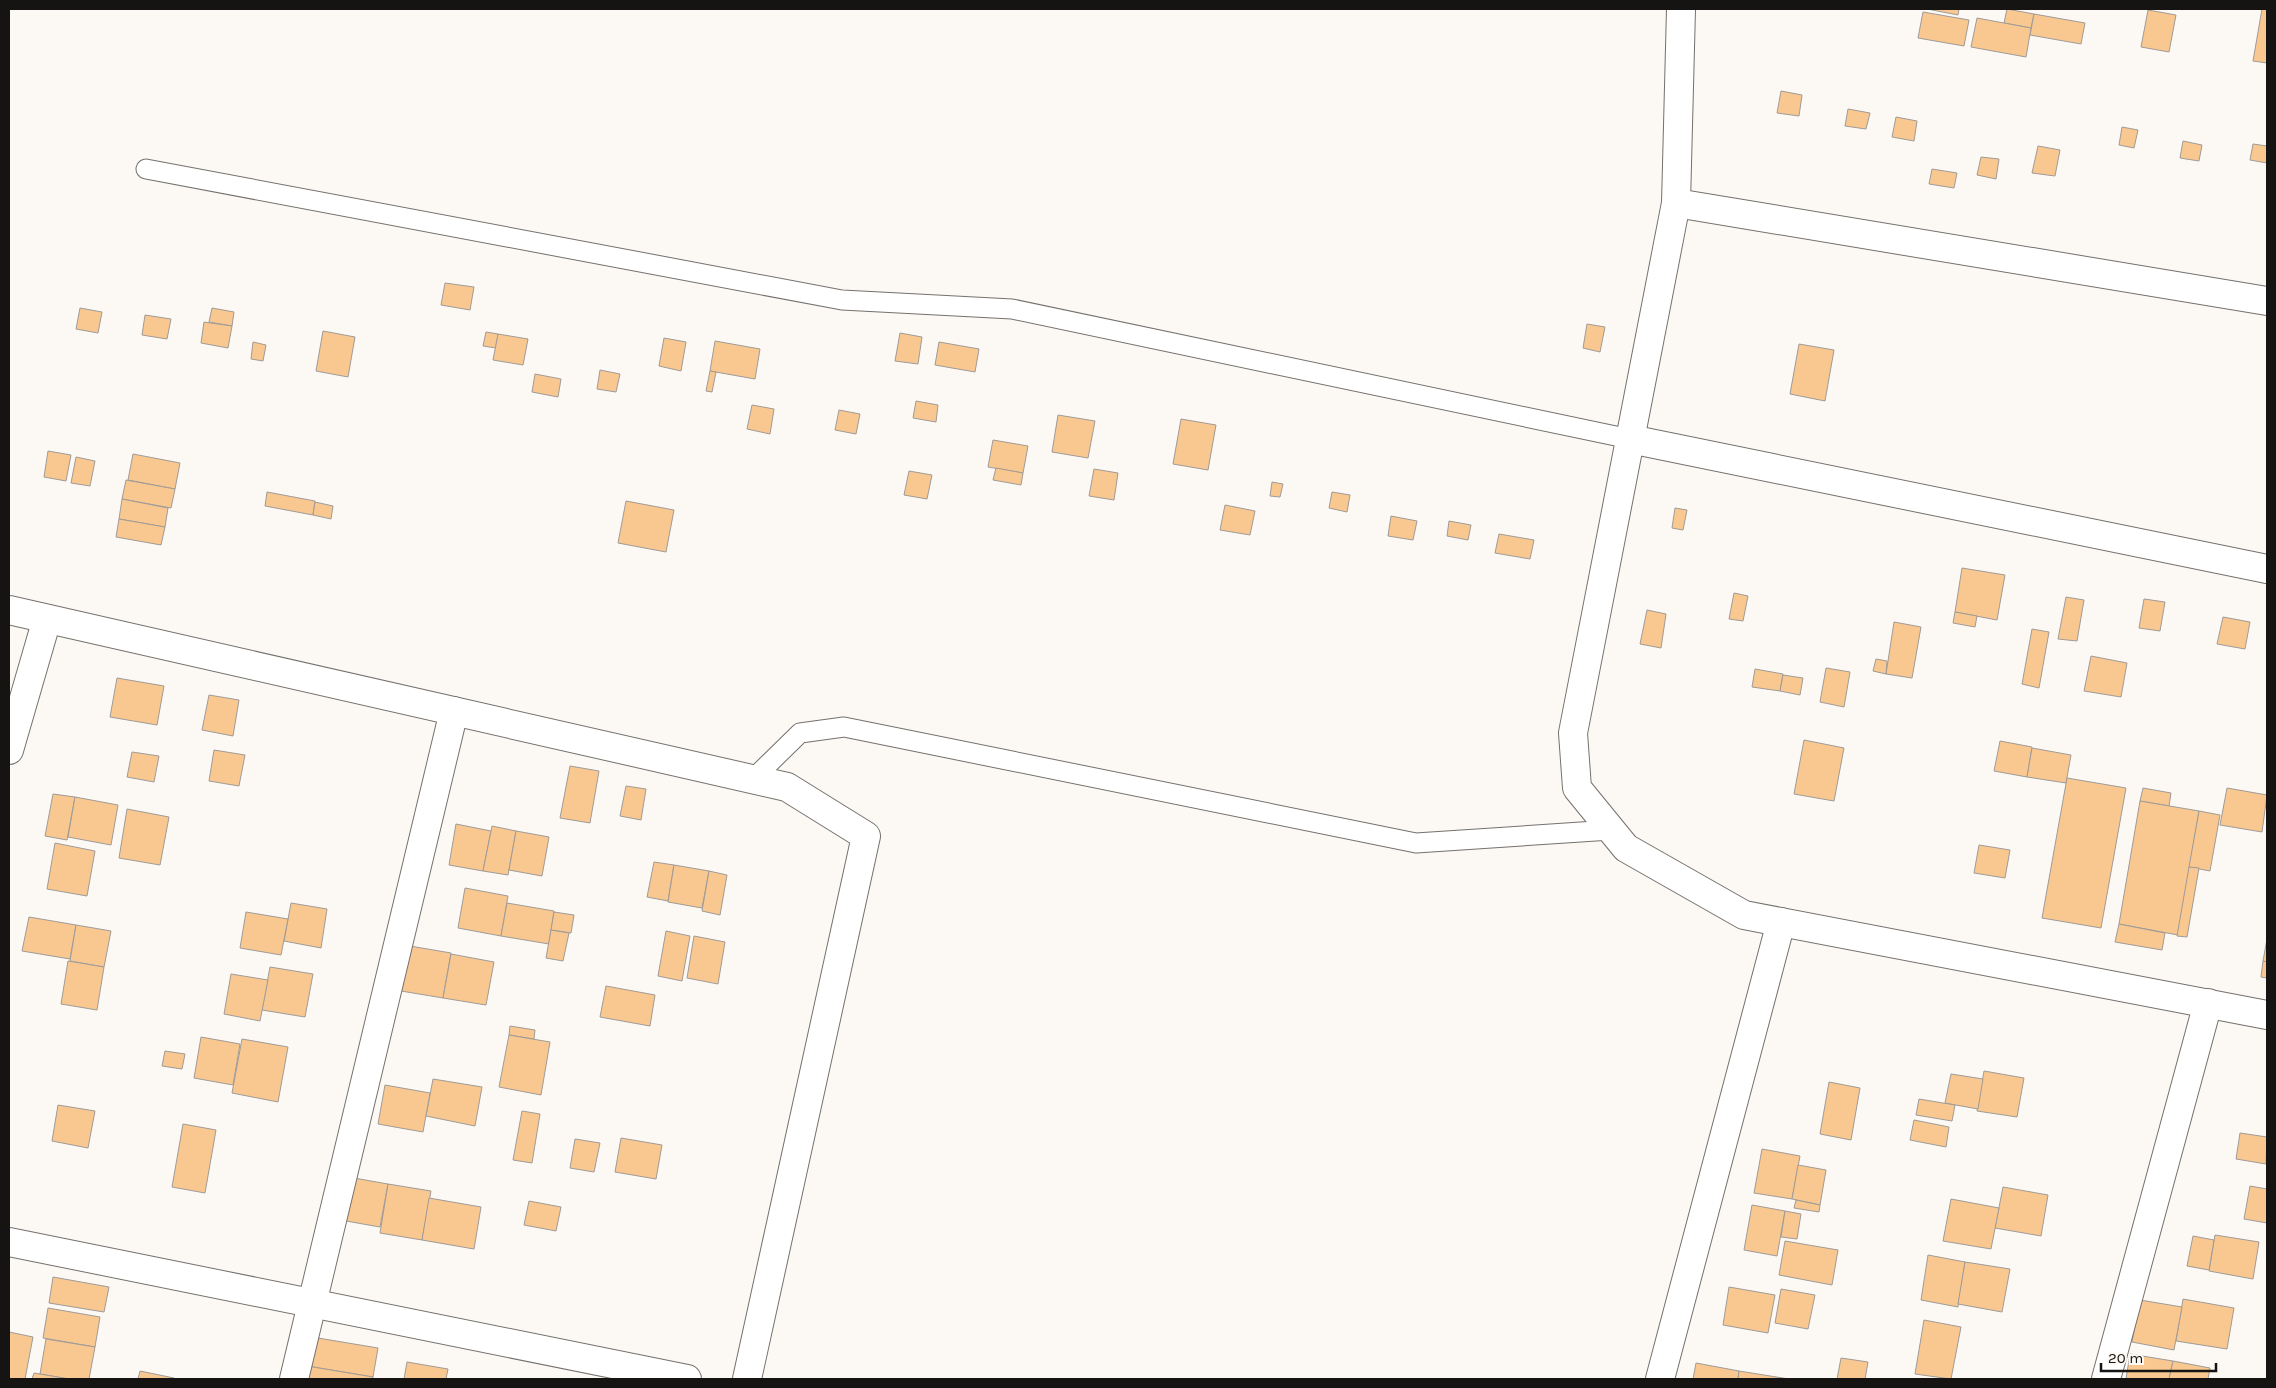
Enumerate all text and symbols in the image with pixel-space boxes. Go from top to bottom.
scale bar [2101,1340,2216,1372]
text: 20 m [2108,1349,2143,1367]

